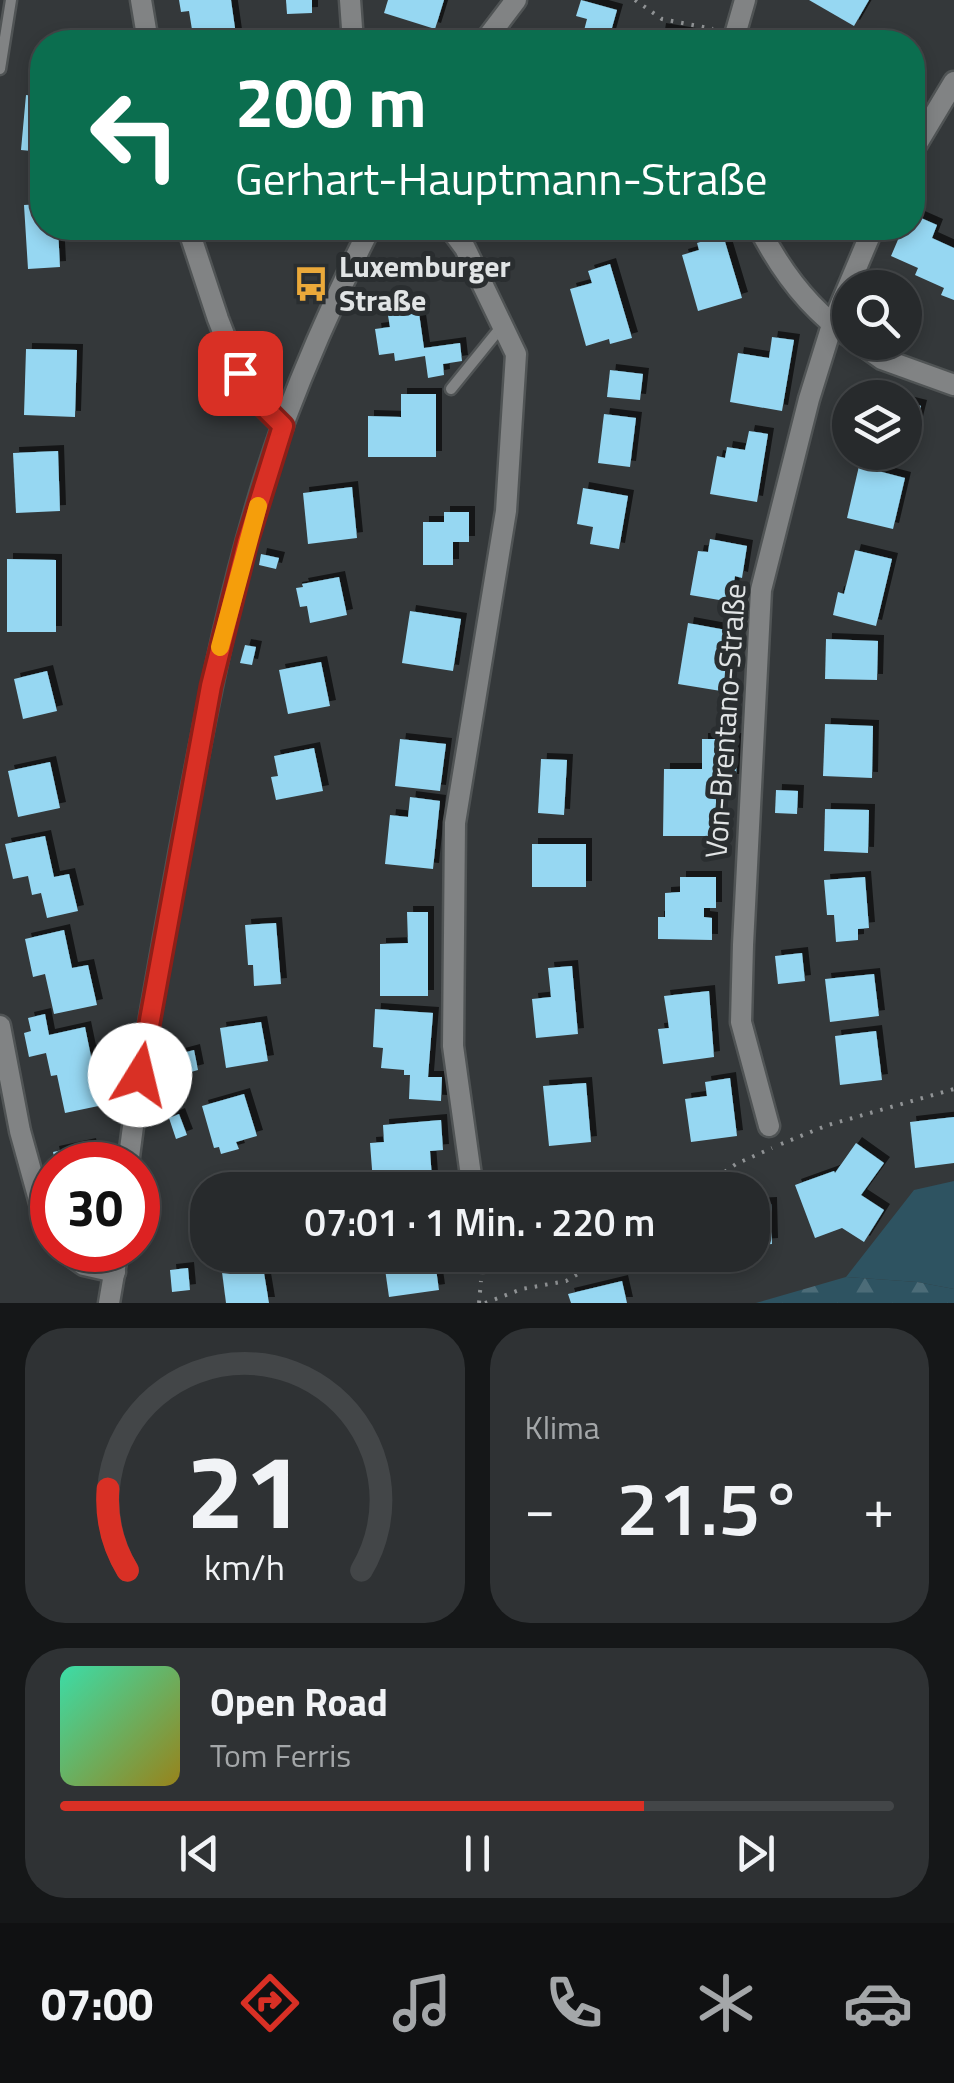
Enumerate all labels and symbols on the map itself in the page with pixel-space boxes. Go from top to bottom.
place label: Luxemburger Straße [339,243,511,323]
bus stop icon: Luxemburger Straße [292,265,330,303]
pin [198,331,283,416]
street label: Von-Brentano-Straße [692,582,758,860]
position arrow [88,1023,192,1127]
speed limit sign: 30 [30,1142,160,1272]

